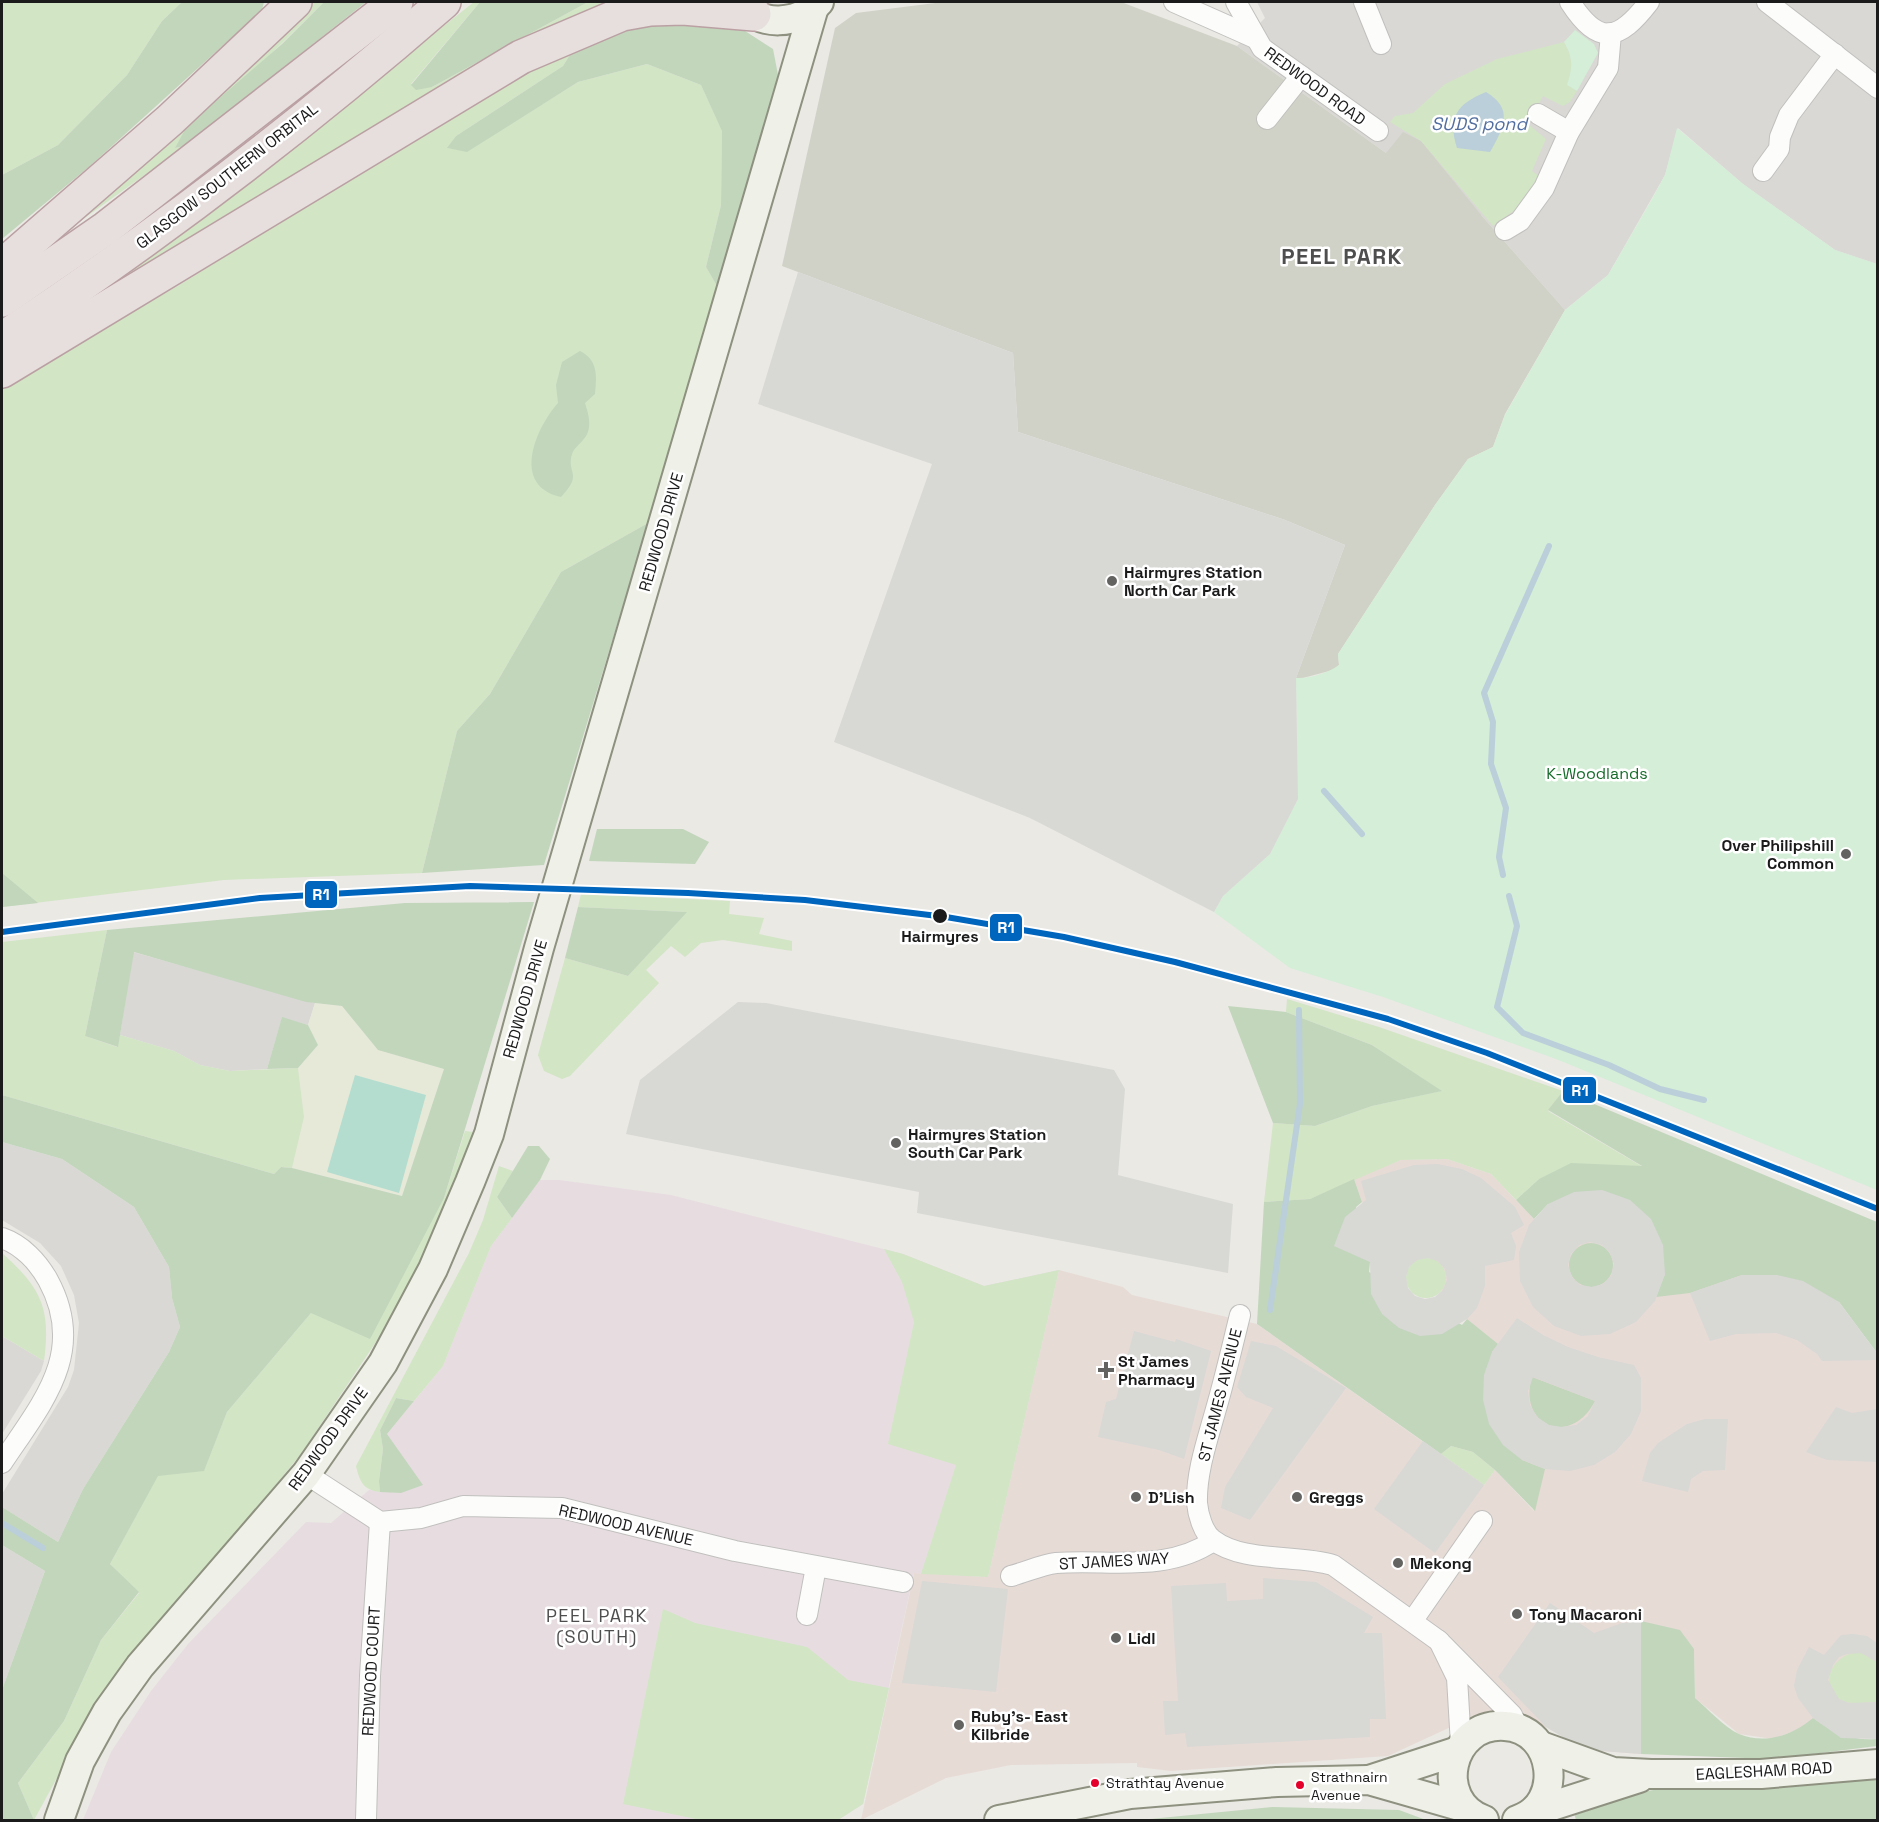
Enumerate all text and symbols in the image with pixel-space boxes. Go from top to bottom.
street label: REDWOOD ROAD [1260,42,1370,130]
street label: GLASGOW SOUTHERN ORBITAL [132,98,323,254]
water label: SUDS pond [1431,112,1529,135]
district label: PEEL PARK [1281,242,1403,270]
street label: REDWOOD DRIVE [634,470,688,594]
place label: Hairmyres Station North Car Park [1124,562,1262,601]
marker: Hairmyres Station North Car Park [1105,574,1119,588]
park label: K-Woodlands [1546,763,1648,784]
place label: Over Philipshill Common [1722,835,1834,874]
marker: Over Philipshill Common [1839,847,1853,861]
line badge: R1 [304,880,338,909]
text: R1 [312,884,330,905]
marker: Hairmyres [931,907,949,925]
line badge: R1 [989,913,1023,942]
text: R1 [997,917,1015,938]
place label: Hairmyres [901,926,979,947]
street label: REDWOOD DRIVE [498,937,552,1061]
line badge: R1 [1562,1076,1597,1104]
text: R1 [1571,1080,1589,1101]
place label: Hairmyres Station South Car Park [908,1124,1046,1163]
marker: Hairmyres Station South Car Park [889,1136,903,1150]
street label: ST JAMES AVENUE [1193,1326,1247,1464]
place label: St James Pharmacy [1118,1351,1195,1390]
marker: St James Pharmacy [1099,1363,1113,1377]
street label: REDWOOD DRIVE [283,1383,373,1495]
place label: D'Lish [1148,1487,1195,1508]
place label: Greggs [1309,1487,1364,1508]
marker: D'Lish [1129,1490,1143,1504]
marker: Greggs [1290,1490,1304,1504]
street label: REDWOOD AVENUE [557,1499,695,1551]
street label: ST JAMES WAY [1058,1548,1170,1574]
place label: Mekong [1410,1553,1472,1574]
marker: Mekong [1391,1556,1405,1570]
district label: PEEL PARK (SOUTH) [546,1604,648,1648]
place label: Tony Macaroni [1529,1604,1642,1625]
street label: REDWOOD COURT [357,1605,385,1737]
marker: Tony Macaroni [1510,1607,1524,1621]
place label: Lidl [1128,1628,1155,1649]
marker: Lidl [1109,1631,1123,1645]
place label: Ruby's- East Kilbride [971,1706,1068,1745]
marker: Ruby's- East Kilbride [952,1718,966,1732]
street label: EAGLESHAM ROAD [1695,1757,1833,1785]
place label: Strathnairn Avenue [1311,1768,1388,1804]
place label: Strathtay Avenue [1106,1774,1224,1792]
marker: Strathtay Avenue [1089,1777,1101,1789]
marker: Strathnairn Avenue [1294,1779,1306,1791]

